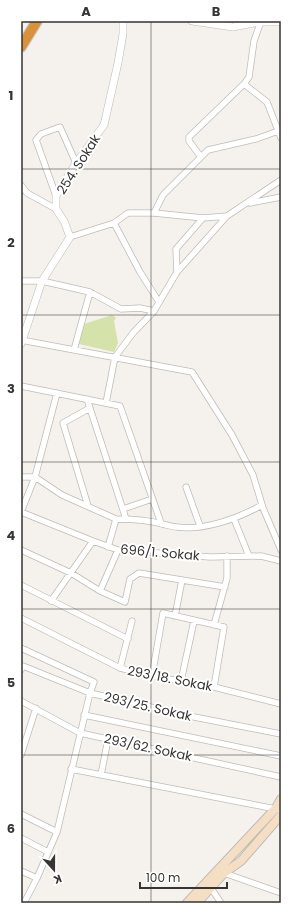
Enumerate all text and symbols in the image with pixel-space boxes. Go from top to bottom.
text: A [81,2,91,21]
text: B [212,2,221,21]
text: 1 [9,86,13,105]
street label: 254. Sokak [52,130,105,198]
text: 2 [7,233,15,252]
text: 3 [7,379,15,398]
text: 4 [7,526,16,545]
street label: 696/1. Sokak [120,540,201,565]
street label: 293/18. Sokak [126,661,214,696]
text: 5 [7,673,15,692]
street label: 293/25. Sokak [102,687,194,726]
street label: 293/62. Sokak [102,729,194,766]
text: 6 [7,819,15,838]
north arrow [34,850,74,890]
scale bar [140,864,227,890]
text: 100 m [146,869,180,886]
text: K [51,870,64,888]

